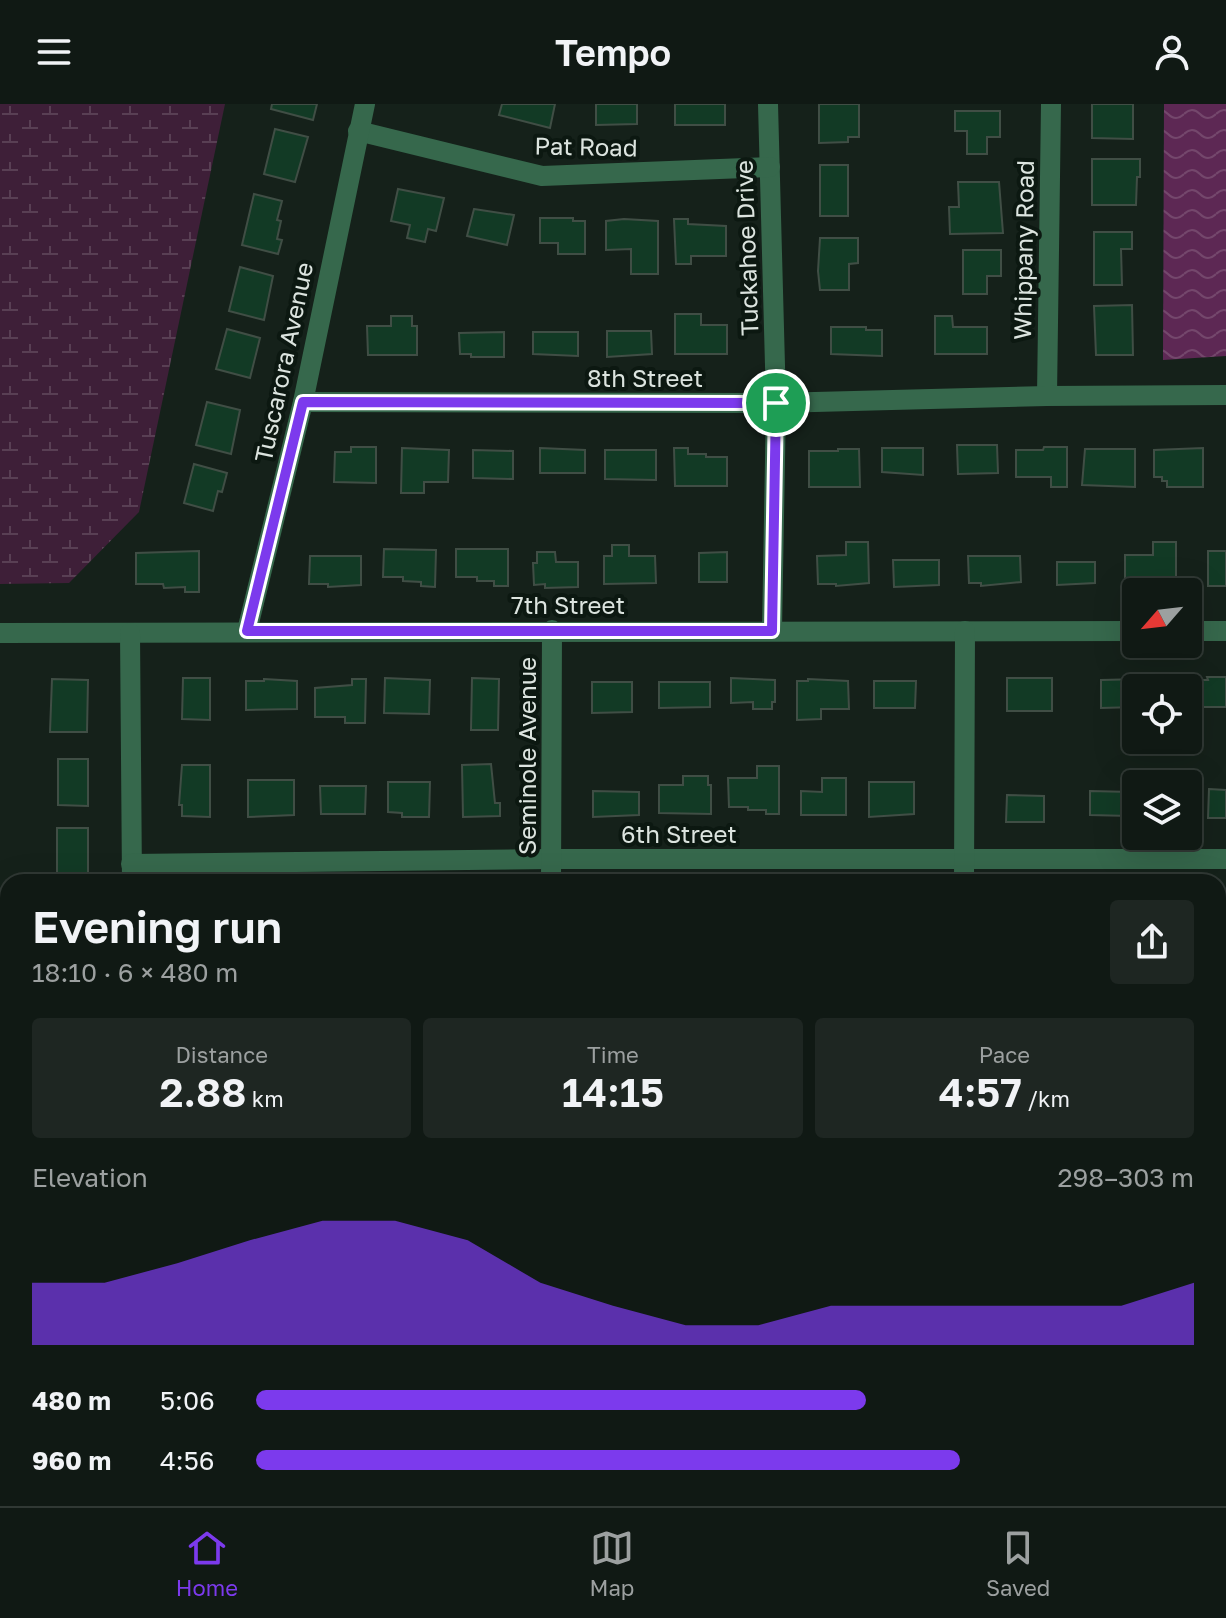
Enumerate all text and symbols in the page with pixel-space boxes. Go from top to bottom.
icon: menu [32,30,76,74]
icon: person [1150,30,1194,74]
text: Tempo [555,31,671,74]
street label: Pat Road [534,131,638,161]
street label: Tuckahoe Drive [728,160,764,336]
street label: Whippany Road [1007,160,1039,340]
street label: Tuscarora Avenue [248,259,318,465]
street label: 8th Street [587,363,703,392]
pin [742,369,810,437]
icon: arrive [754,381,798,425]
north arrow [1122,578,1202,658]
map controls [1122,578,1202,850]
street label: 7th Street [511,590,625,619]
street label: Seminole Avenue [512,657,541,855]
button: locate [1122,674,1202,754]
button: layers [1122,770,1202,850]
street label: 6th Street [621,819,737,848]
text: Evening run [32,900,282,953]
button: share [1110,900,1194,984]
text: 18:10 · 6 × 480 m [32,957,238,988]
text: Distance [175,1041,268,1068]
text: Time [587,1041,639,1068]
text: Pace [979,1041,1030,1068]
text: 2.88 [160,1068,246,1116]
text: 14:15 [562,1068,664,1116]
text: 4:57 [939,1068,1022,1116]
text: km [246,1085,284,1112]
text: /km [1022,1085,1070,1112]
text: Elevation [32,1162,148,1193]
text: 298–303 m [1057,1162,1194,1193]
text: 480 m [32,1385,111,1416]
text: 5:06 [160,1385,215,1416]
text: 960 m [32,1445,111,1476]
text: 4:56 [160,1445,214,1476]
tab: Home [176,1526,238,1601]
tab: Map [590,1526,634,1601]
tab: Saved [986,1526,1050,1601]

